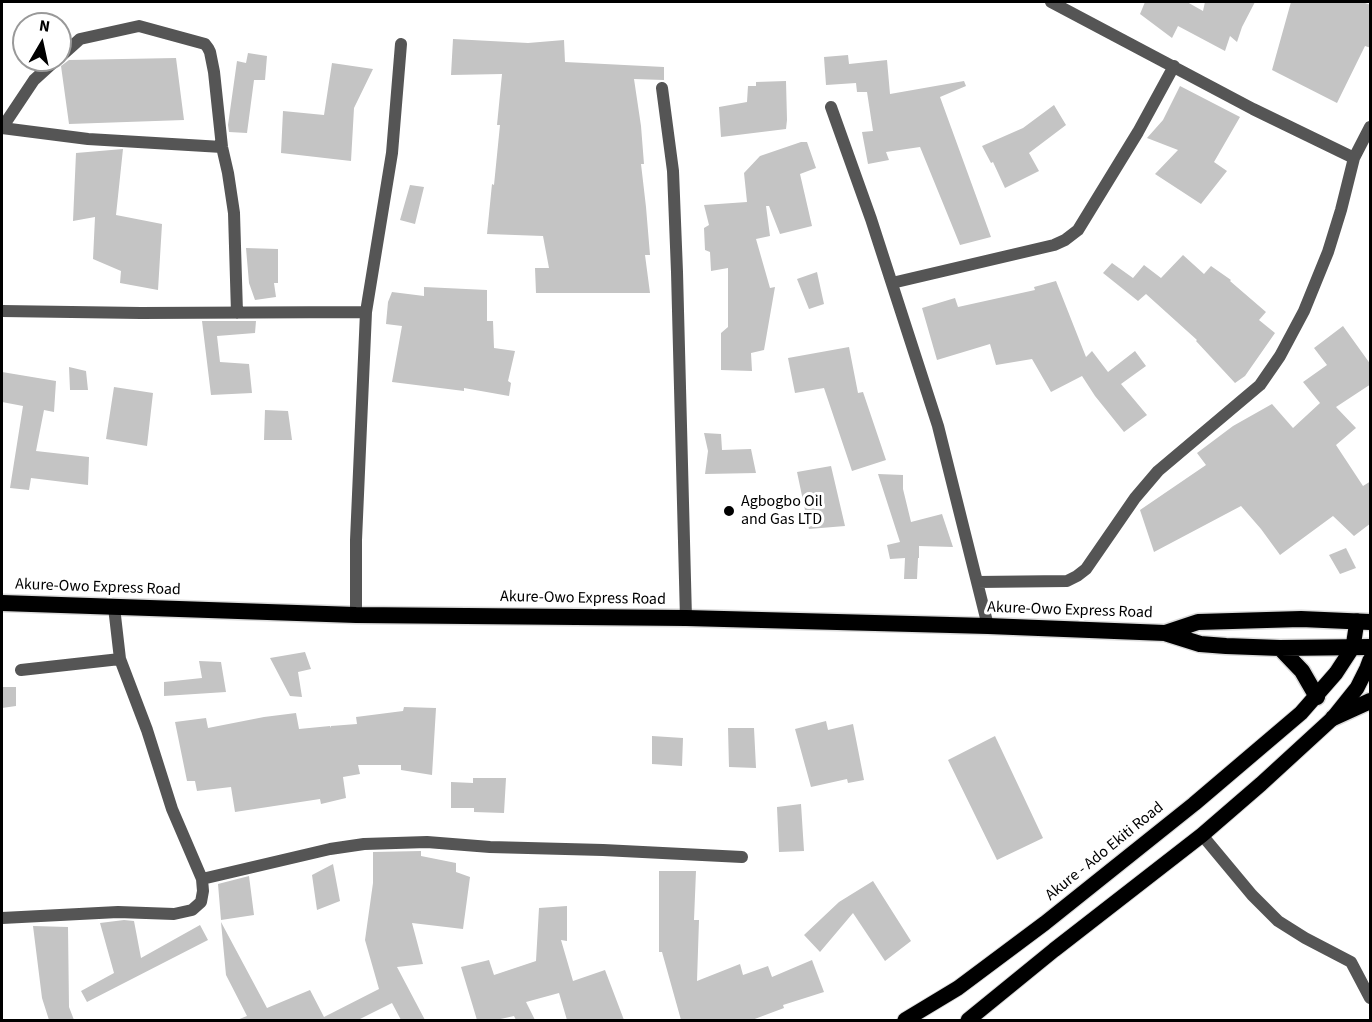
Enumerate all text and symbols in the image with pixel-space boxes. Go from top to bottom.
north arrow [12,12,72,72]
text: N [38,14,51,38]
place label: Agbogbo Oil and Gas LTD [741,492,823,530]
marker: Agbogbo Oil and Gas LTD [722,504,736,518]
street label: Akure-Owo Express Road [15,576,181,600]
street label: Akure-Owo Express Road [500,588,666,610]
street label: Akure-Owo Express Road [987,599,1153,623]
street label: Akure - Ado Ekiti Road [1042,798,1168,906]

